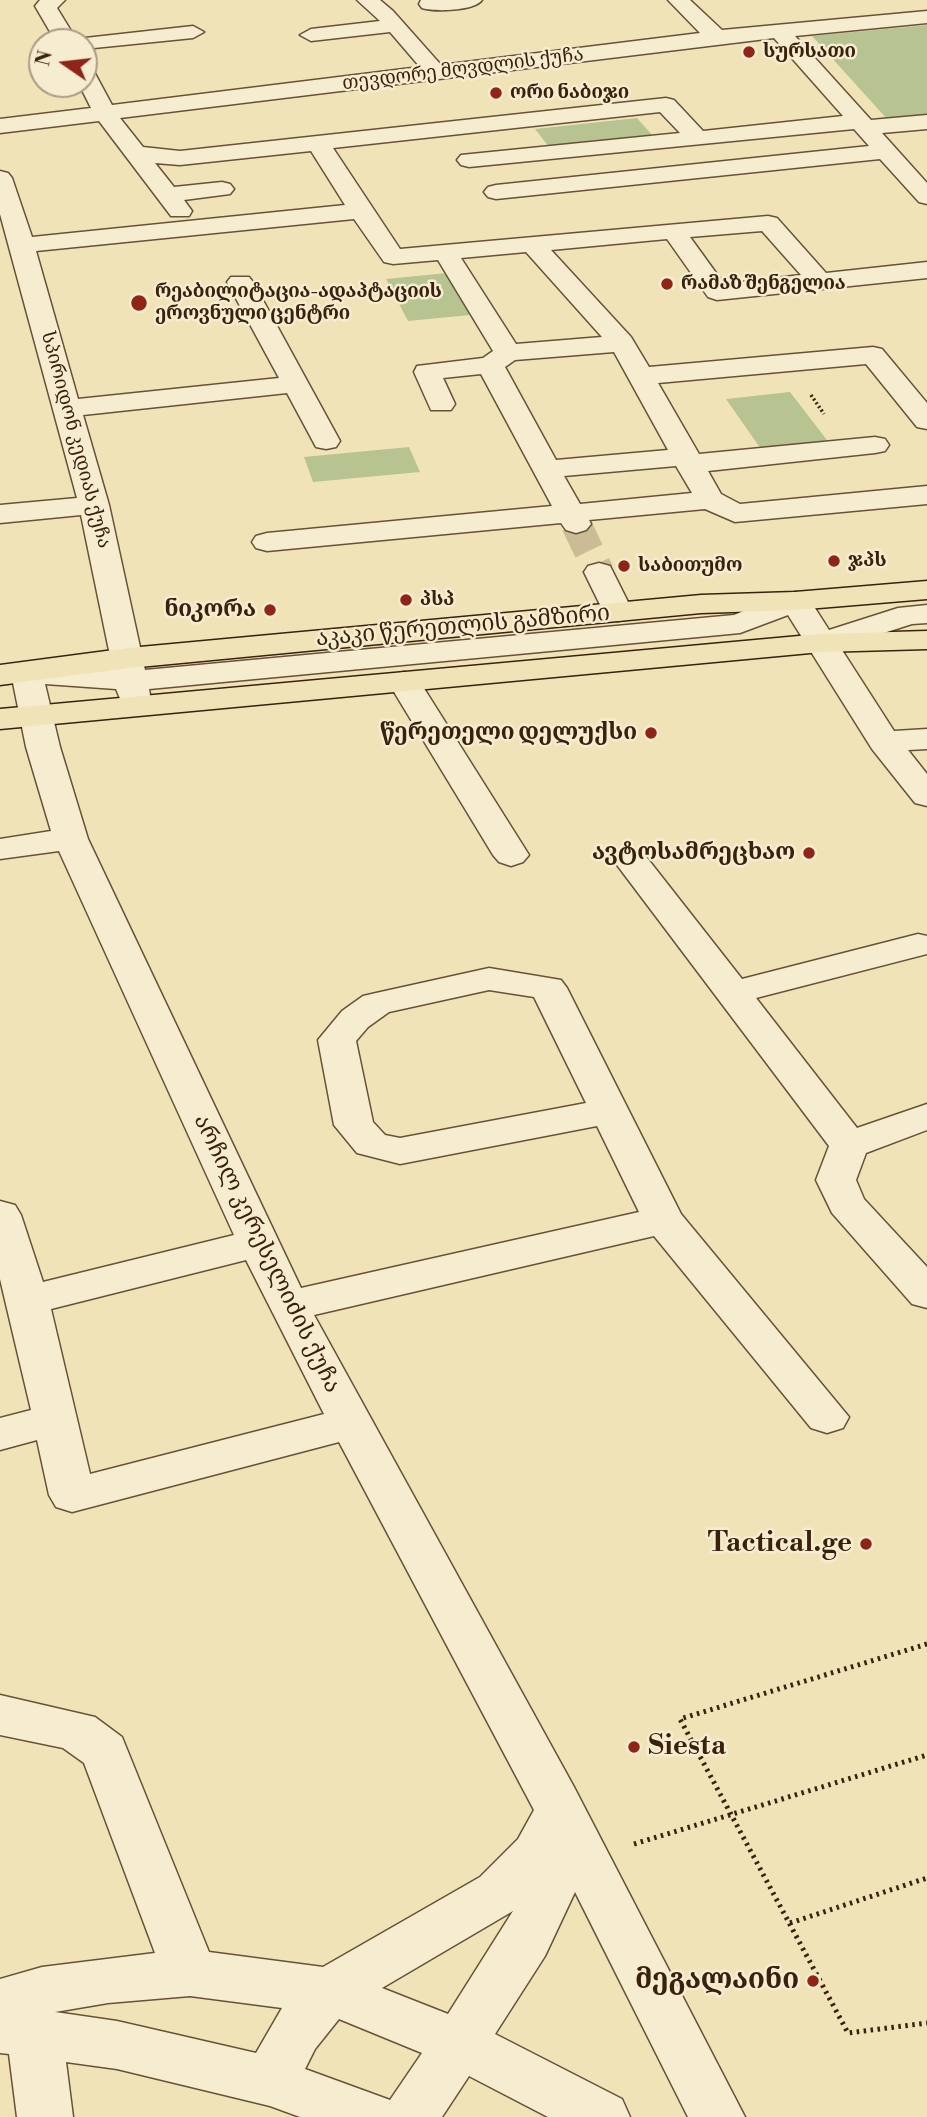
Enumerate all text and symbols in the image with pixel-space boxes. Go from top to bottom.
north arrow [28,28,98,98]
place label: სურსათი [763,41,856,63]
street label: თევდორე მღვდლის ქუჩა [341,44,585,96]
marker: სურსათი [741,44,757,60]
text: N [31,48,58,69]
place label: ორი ნაბიჯი [510,82,629,104]
marker: ორი ნაბიჯი [488,85,504,101]
place label: რამაზ შენგელია [681,273,846,295]
marker: რამაზ შენგელია [659,276,675,292]
place label: რეაბილიტაცია-ადაპტაციის ეროვნული ცენტრი [155,281,442,325]
marker: რეაბილიტაცია-ადაპტაციის ეროვნული ცენტრი [129,293,149,313]
street label: სპირიდონ კედიას ქუჩა [35,329,115,551]
place label: ჯპს [848,550,887,572]
marker: ჯპს [826,553,842,569]
place label: საბითუმო [638,555,742,577]
marker: საბითუმო [616,558,632,574]
place label: პსპ [420,589,454,611]
marker: პსპ [398,592,414,608]
place label: ნიკორა [164,596,256,624]
street label: აკაკი წერეთლის გამზირი [315,600,611,654]
marker: ნიკორა [262,602,278,618]
place label: წერეთელი დელუქსი [380,719,637,747]
marker: წერეთელი დელუქსი [643,725,659,741]
place label: ავტოსამრეცხაო [592,839,795,867]
marker: ავტოსამრეცხაო [801,845,817,861]
street label: არჩილ კერესელიძის ქუჩა [186,1110,346,1398]
place label: Tactical.ge [708,1527,852,1561]
marker: Tactical.ge [858,1536,874,1552]
place label: Siesta [648,1730,726,1764]
marker: Siesta [626,1739,642,1755]
place label: მეგალაინი [635,1964,799,1998]
marker: მეგალაინი [805,1973,821,1989]

